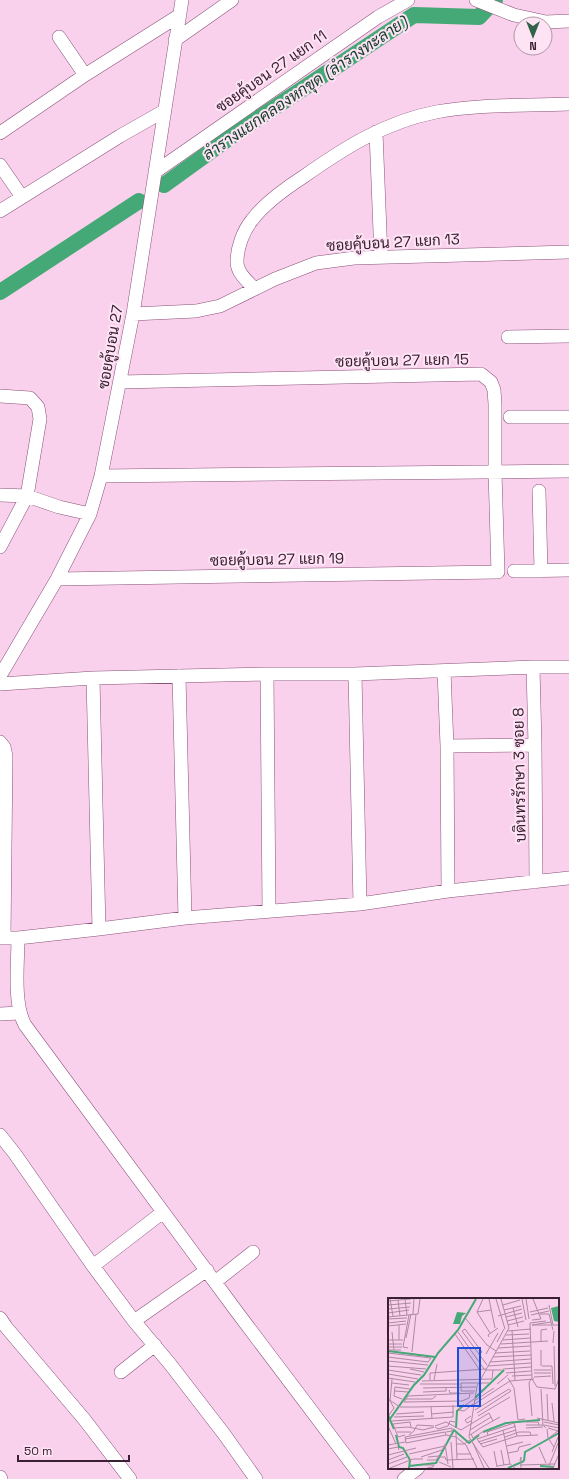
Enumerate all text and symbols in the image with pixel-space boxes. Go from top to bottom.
water label: ลำรางแยกคลองหกขุด (ลำรางทะลาย) [199,10,414,165]
north arrow [513,16,553,56]
street label: ซอยคู้บอน 27 แยก 11 [212,26,331,117]
text: N [529,39,537,53]
street label: ซอยคู้บอน 27 แยก 13 [326,229,460,256]
street label: ซอยคู้บอน 27 [93,304,128,391]
street label: ซอยคู้บอน 27 แยก 15 [335,349,469,372]
street label: ซอยคู้บอน 27 แยก 19 [210,548,344,571]
street label: บดินทรรักษา 3 ซอย 8 [508,707,530,843]
inset map [388,1298,559,1469]
scale bar [18,1437,129,1463]
text: 50 m [24,1443,52,1459]

